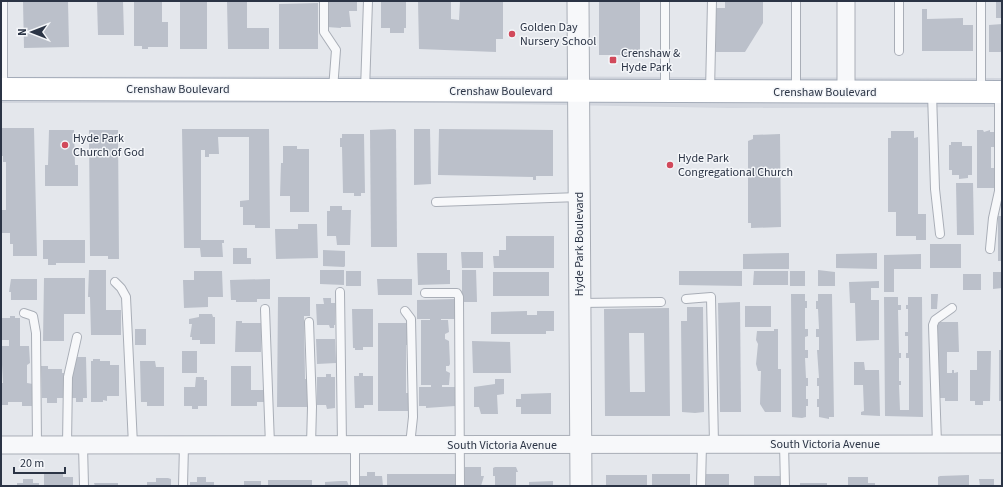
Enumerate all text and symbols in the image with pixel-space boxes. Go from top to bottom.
north arrow [12,12,52,52]
place label: Golden Day Nursery School [520,19,596,50]
text: N [15,28,30,36]
marker: Golden Day Nursery School [507,29,517,39]
place label: Crenshaw & Hyde Park [621,45,681,76]
marker: Crenshaw & Hyde Park [608,55,618,65]
street label: Crenshaw Boulevard [126,81,230,98]
street label: Crenshaw Boulevard [449,83,553,100]
street label: Crenshaw Boulevard [773,84,877,101]
place label: Hyde Park Church of God [73,130,144,161]
marker: Hyde Park Church of God [60,140,70,150]
place label: Hyde Park Congregational Church [678,150,793,181]
marker: Hyde Park Congregational Church [665,160,675,170]
street label: Hyde Park Boulevard [571,192,588,296]
street label: South Victoria Avenue [770,436,880,453]
street label: South Victoria Avenue [447,437,557,454]
scale bar [14,449,65,475]
text: 20 m [20,455,44,472]

